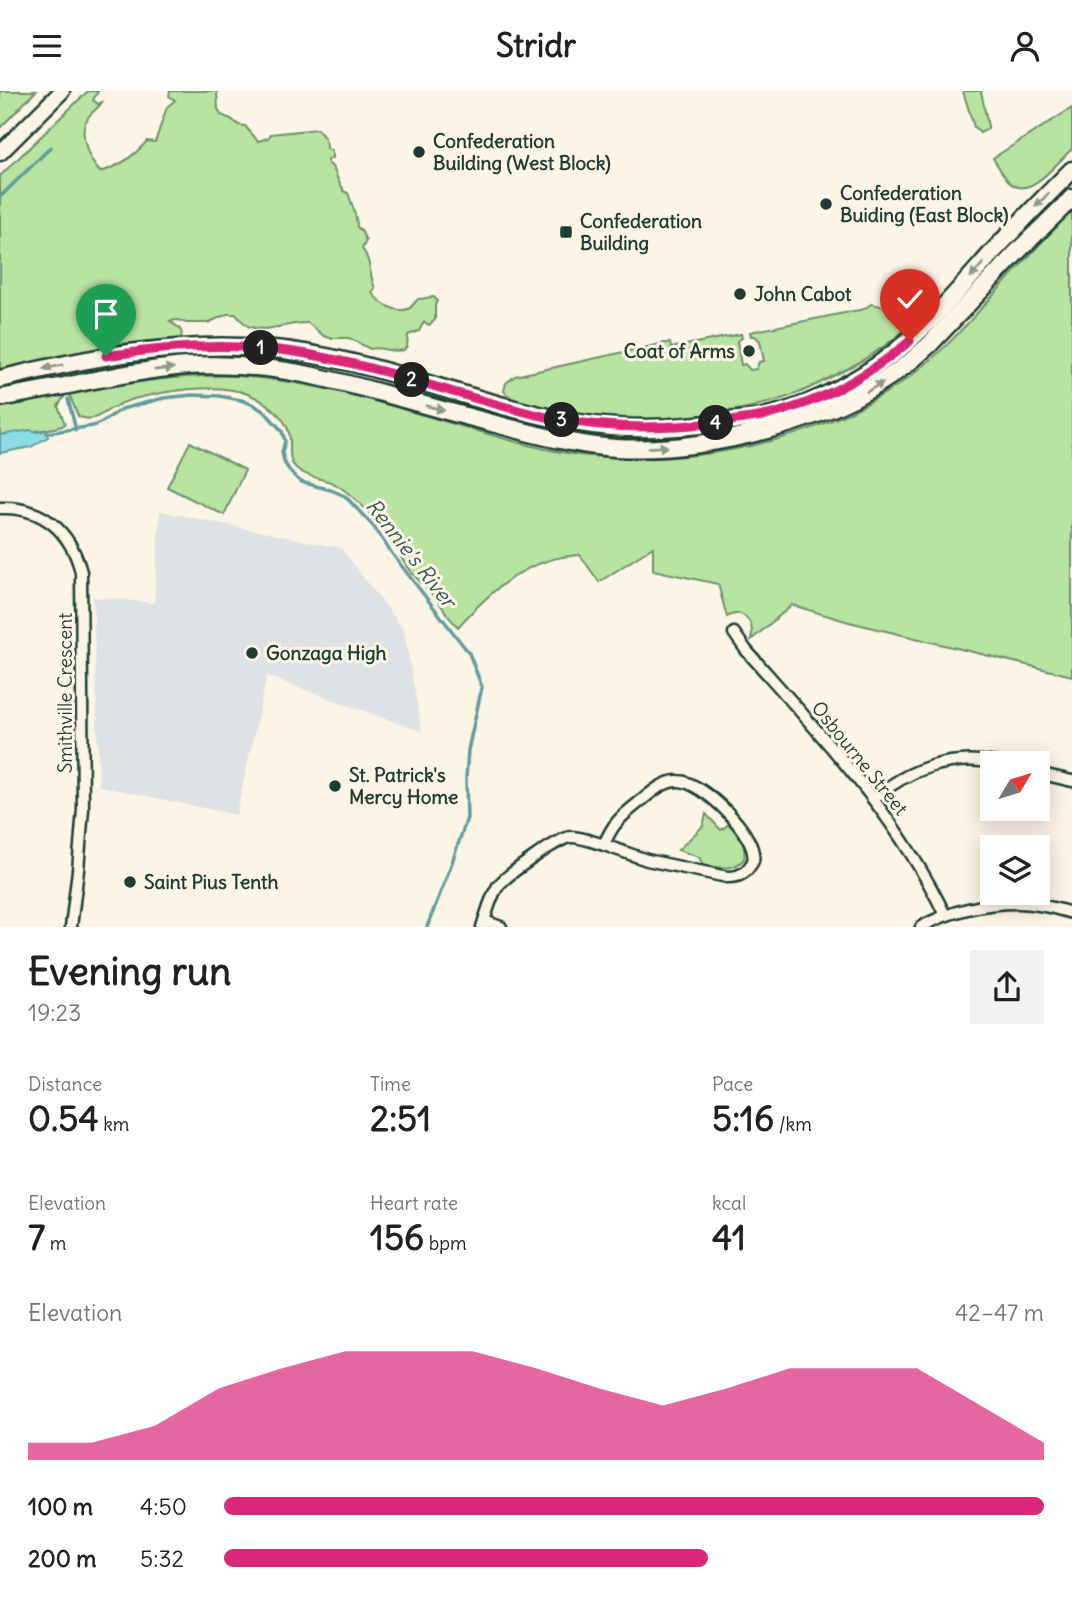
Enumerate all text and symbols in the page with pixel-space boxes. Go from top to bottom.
text: Stridr [496,25,576,66]
icon: menu [28,27,66,65]
icon: person [1006,27,1044,65]
place label: Confederation Building (West Block) [433,129,611,175]
marker: Confederation Building (West Block) [411,144,427,160]
place label: Confederation Buiding (East Block) [840,181,1009,227]
one-way arrow [1033,191,1050,208]
marker: Confederation Buiding (East Block) [818,196,834,212]
place label: Confederation Building [580,209,702,255]
marker: Confederation Building [558,224,574,240]
one-way arrow [969,262,985,279]
pin [880,269,940,341]
icon: check [891,280,929,318]
place label: John Cabot [754,282,852,306]
pin [76,284,136,356]
marker: John Cabot [732,286,748,302]
icon: arrive [87,295,125,333]
pin: 1 [244,331,278,365]
text: 1 [257,335,264,359]
place label: Coat of Arms [624,339,735,363]
marker: Coat of Arms [741,343,757,359]
one-way arrow [42,362,64,373]
one-way arrow [153,363,175,374]
pin: 2 [394,363,430,397]
text: 2 [406,367,417,391]
one-way arrow [865,380,884,393]
one-way arrow [424,403,446,414]
pin: 3 [544,403,580,437]
pin: 4 [698,405,734,441]
text: 3 [556,407,567,431]
text: 4 [710,410,721,434]
one-way arrow [647,442,669,453]
water label: Rennie's River [360,493,464,615]
street label: Smithville Crescent [53,613,77,773]
place label: Gonzaga High [266,641,387,665]
marker: Gonzaga High [244,645,260,661]
street label: Osbourne Street [807,696,913,820]
north arrow [980,751,1050,821]
map controls [980,751,1050,905]
place label: St. Patrick's Mercy Home [349,763,458,809]
marker: St. Patrick's Mercy Home [327,778,343,794]
button: layers [980,835,1050,905]
place label: Saint Pius Tenth [144,870,278,894]
marker: Saint Pius Tenth [122,874,138,890]
text: Evening run [28,948,231,995]
button: share [970,950,1044,1024]
text: 19:23 [28,998,81,1027]
text: Distance [28,1072,102,1096]
text: Time [370,1072,411,1096]
text: Pace [712,1072,753,1096]
text: 0.54 [28,1096,99,1140]
text: 2:51 [370,1096,431,1140]
text: 5:16 [712,1096,774,1140]
text: km [99,1112,130,1136]
text: /km [774,1112,812,1136]
text: Elevation [28,1191,106,1215]
text: Heart rate [370,1191,458,1215]
text: kcal [712,1191,746,1215]
text: 7 [28,1215,45,1259]
text: 156 [370,1215,424,1259]
text: 41 [712,1215,746,1259]
text: m [45,1231,66,1255]
text: bpm [424,1231,467,1255]
text: Elevation [28,1298,122,1327]
text: 42–47 m [955,1298,1044,1327]
text: 100 m [28,1492,93,1521]
text: 4:50 [140,1492,187,1521]
text: 200 m [28,1544,97,1573]
text: 5:32 [140,1544,184,1573]

